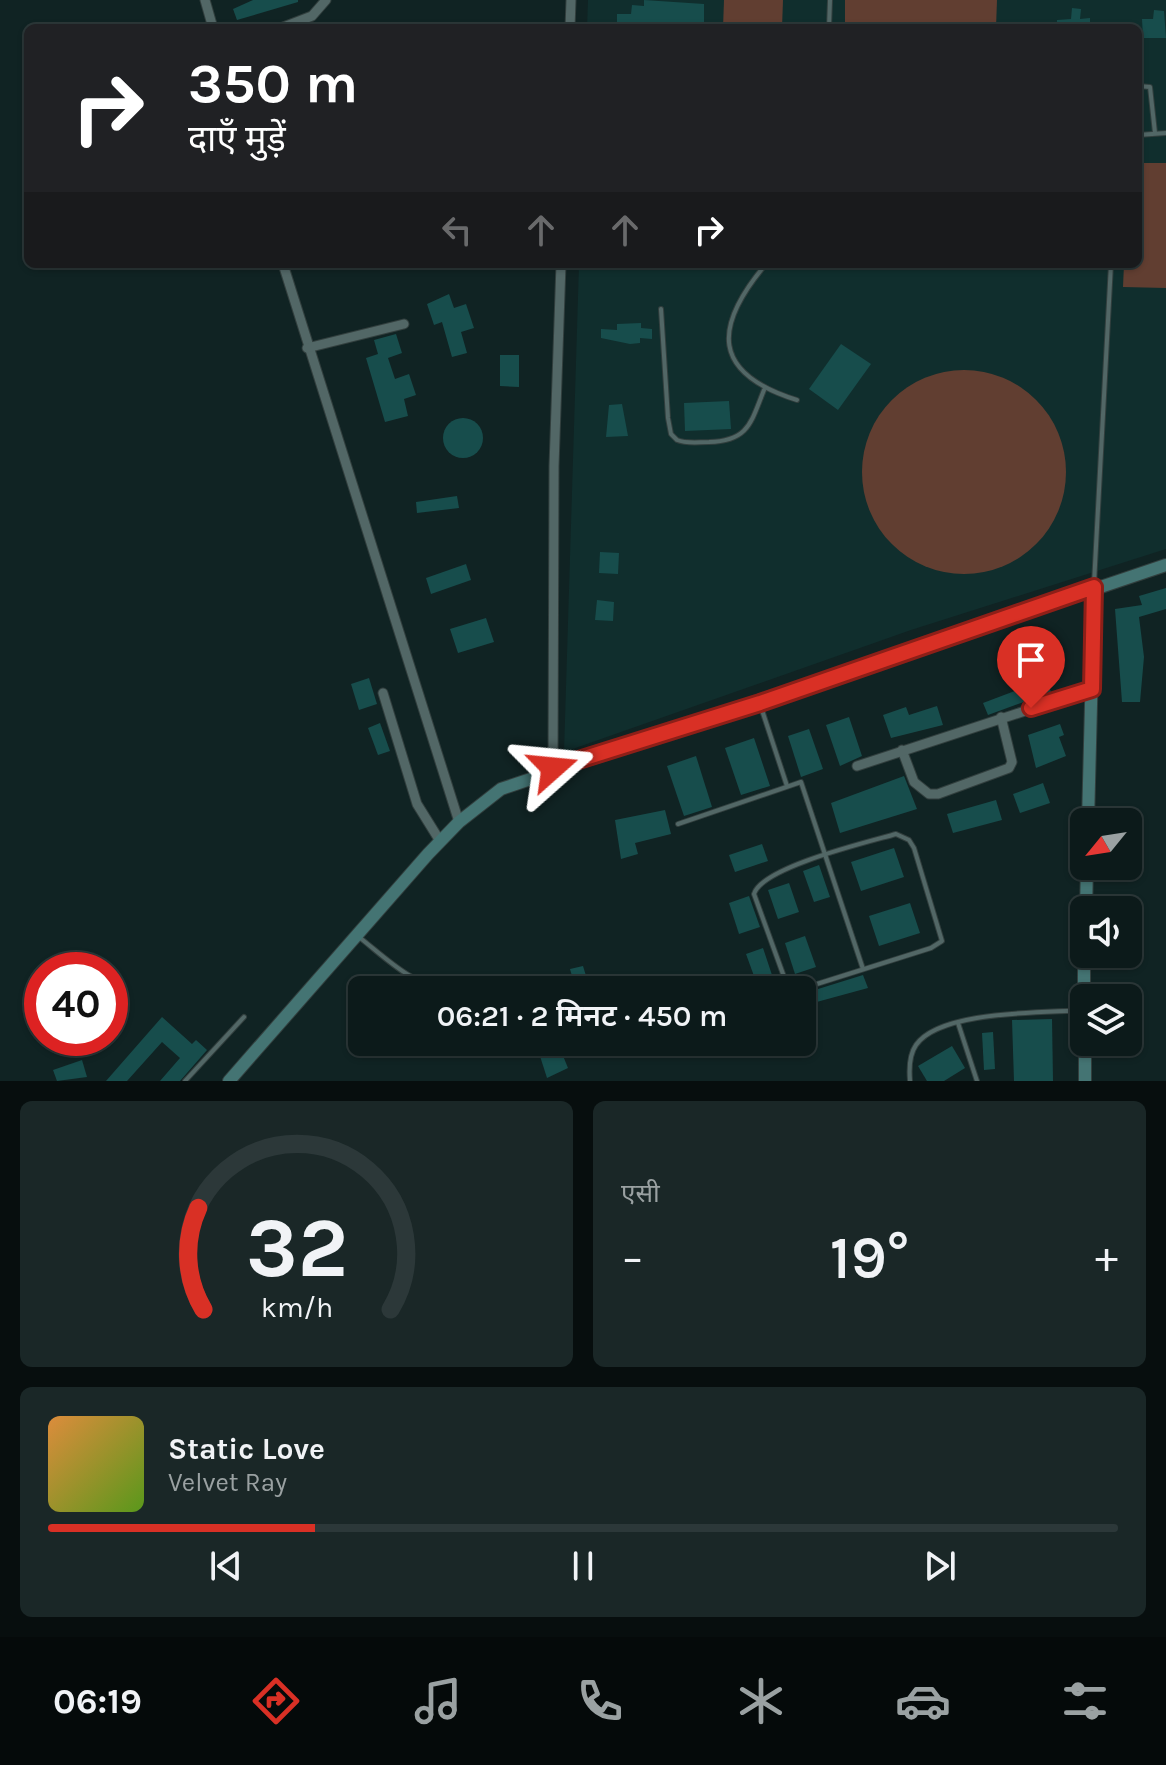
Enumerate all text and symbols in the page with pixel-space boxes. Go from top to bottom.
text: 350 m [188,51,358,116]
icon: right [56,56,160,160]
text: दाएँ मुड़ें [188,118,286,160]
icon: left [435,208,479,252]
icon: ahead [519,208,563,252]
icon: ahead [603,208,647,252]
icon: right [687,208,731,252]
pin [997,626,1065,708]
icon: arrive [1009,638,1053,682]
position arrow [511,726,595,810]
north arrow [1070,808,1142,880]
map controls [1070,808,1142,1056]
button: sound [1070,896,1142,968]
speed limit sign: 40 [24,952,128,1056]
button: layers [1070,984,1142,1056]
text: 06:21 · 2 मिनट · 450 m [437,998,727,1034]
text: एसी [621,1178,660,1209]
text: 32 [245,1200,348,1297]
text: 19° [830,1223,909,1293]
text: − [621,1232,644,1283]
text: + [1095,1232,1118,1283]
text: km/h [260,1291,333,1324]
text: Static Love [168,1431,325,1467]
text: Velvet Ray [168,1467,287,1498]
icon: previous [204,1544,248,1588]
icon: pause [561,1544,605,1588]
icon: next [918,1544,962,1588]
icon: directions [248,1673,304,1729]
icon: music [410,1673,466,1729]
icon: phone [572,1673,628,1729]
icon: climate [733,1673,789,1729]
icon: car [895,1673,951,1729]
icon: filters [1057,1673,1113,1729]
text: 06:19 [53,1680,142,1722]

